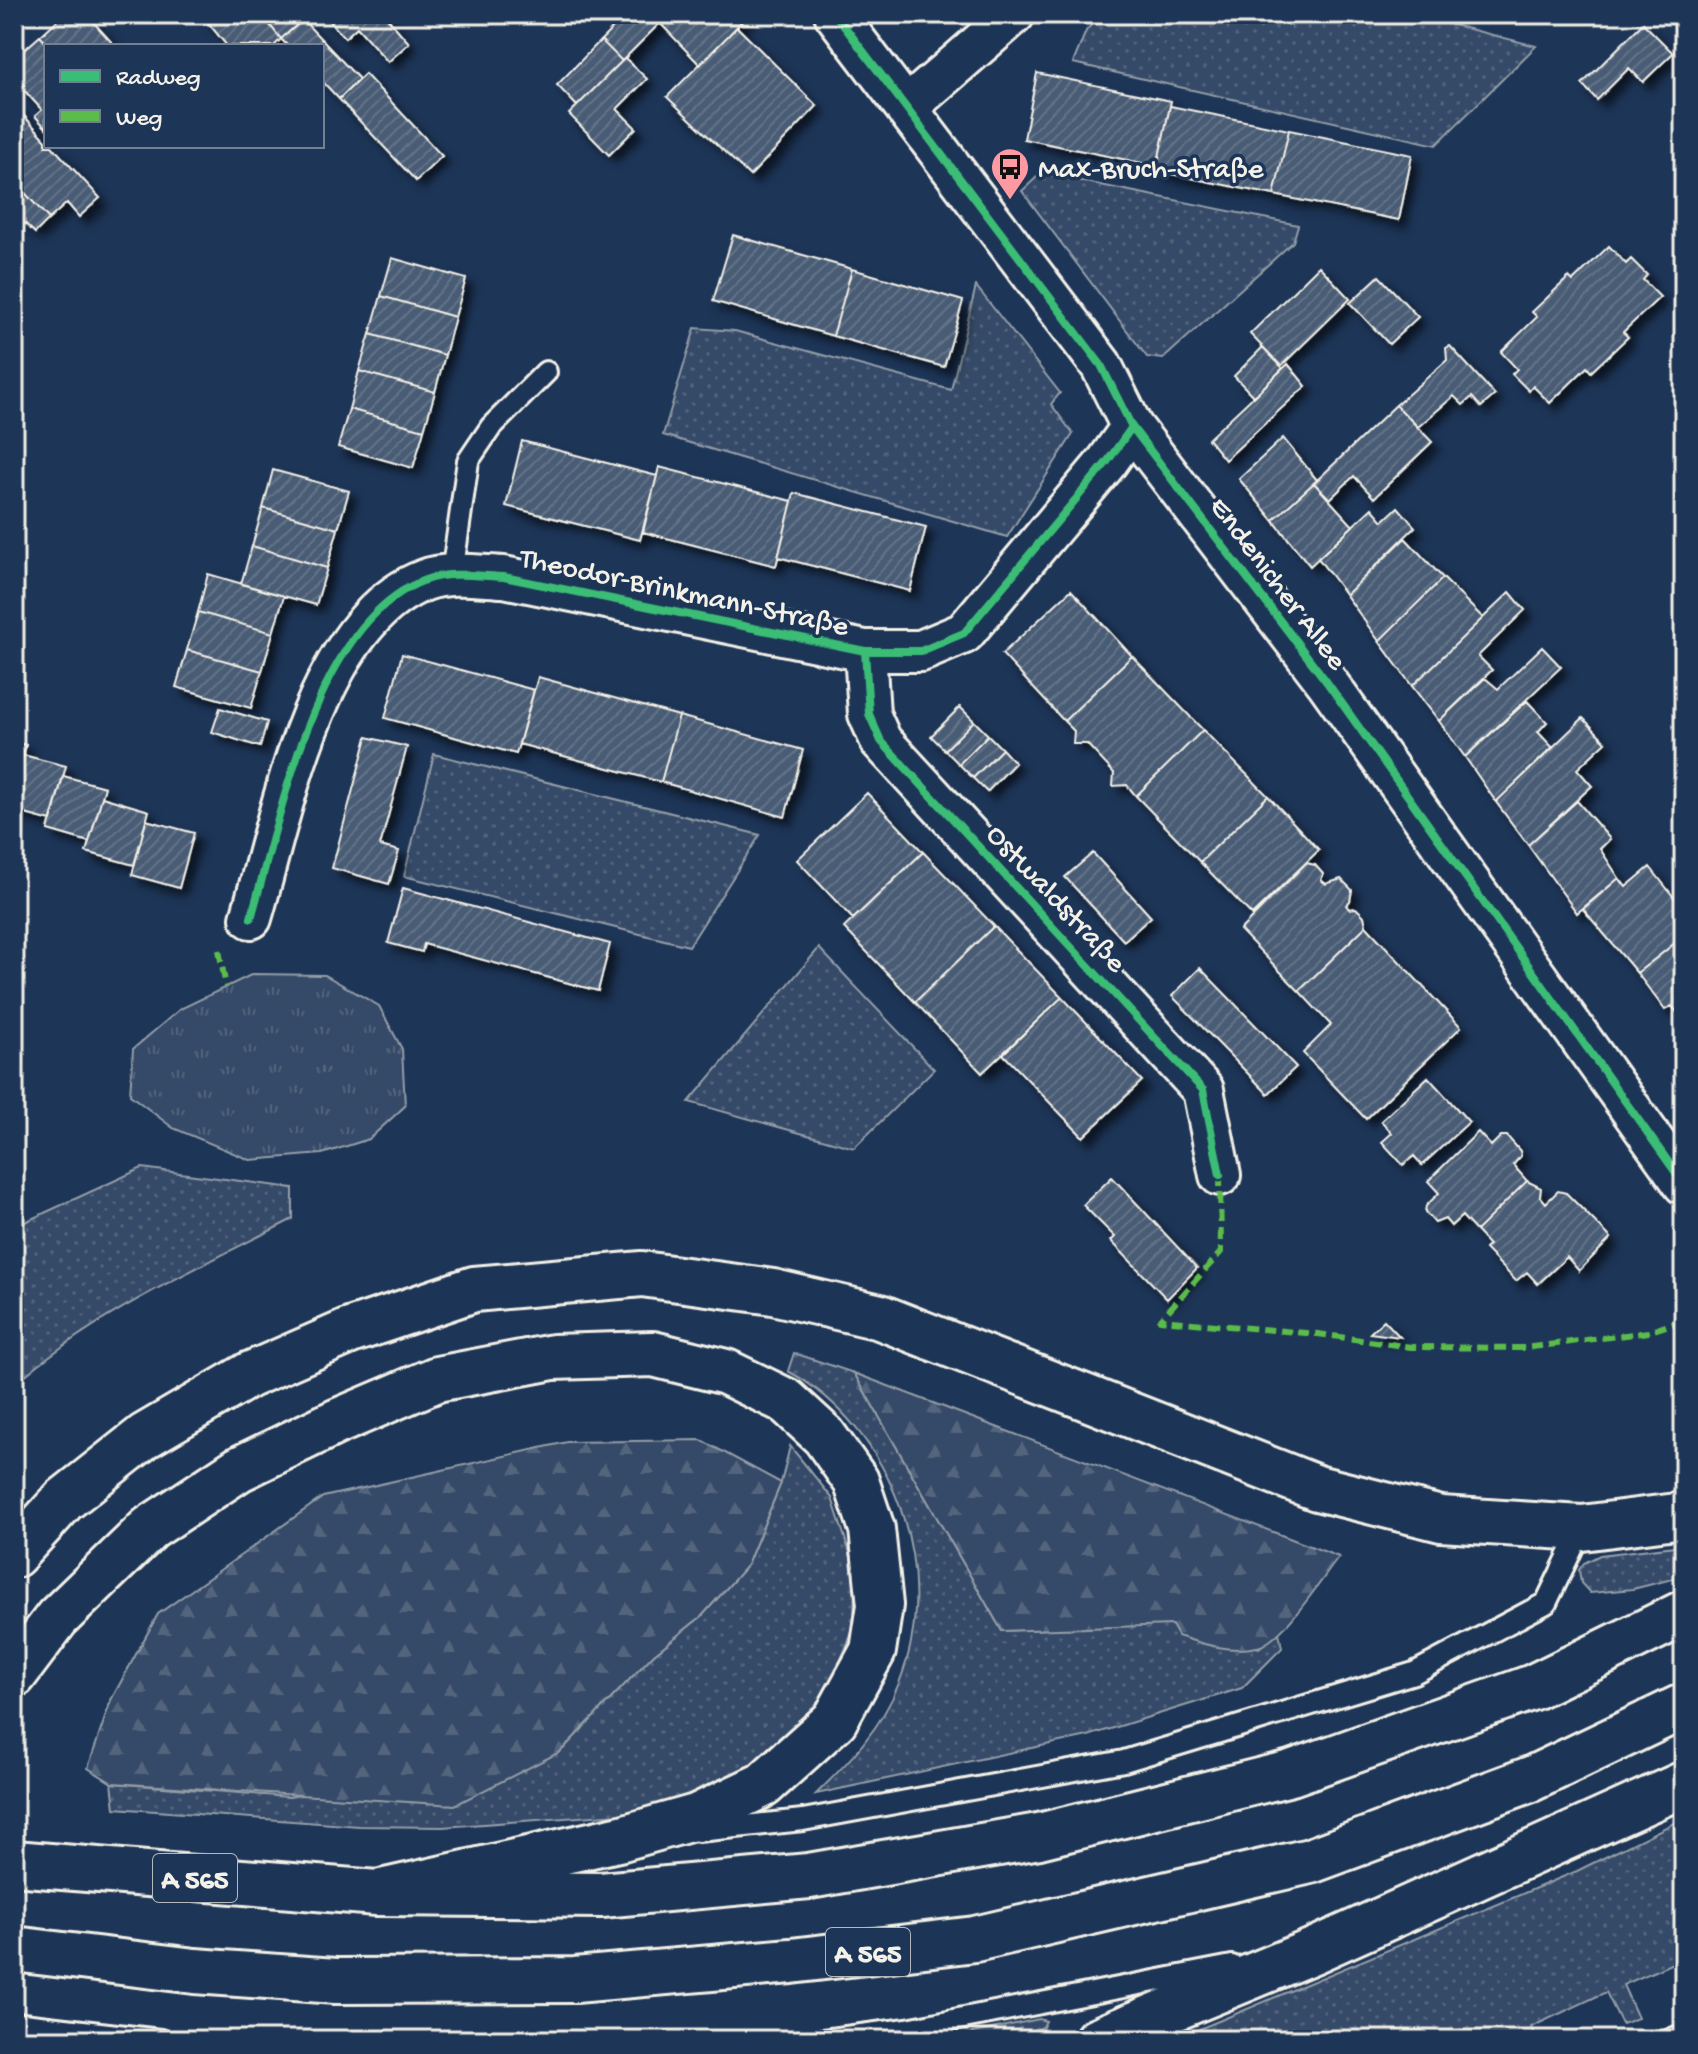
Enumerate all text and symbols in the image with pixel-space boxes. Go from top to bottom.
legend [44,44,324,148]
text: Radweg [116,65,201,94]
text: Weg [116,105,162,134]
bus stop icon: Max-Bruch-Straße [989,146,1031,201]
place label: Max-Bruch-Straße [1038,154,1264,189]
street label: Endenicher Allee [1200,491,1353,679]
street label: Theodor-Brinkmann-Straße [515,542,852,646]
street label: Ostwaldstraße [977,819,1133,982]
road number: A 565 [153,1854,237,1902]
road number: A 565 [826,1928,910,1976]

